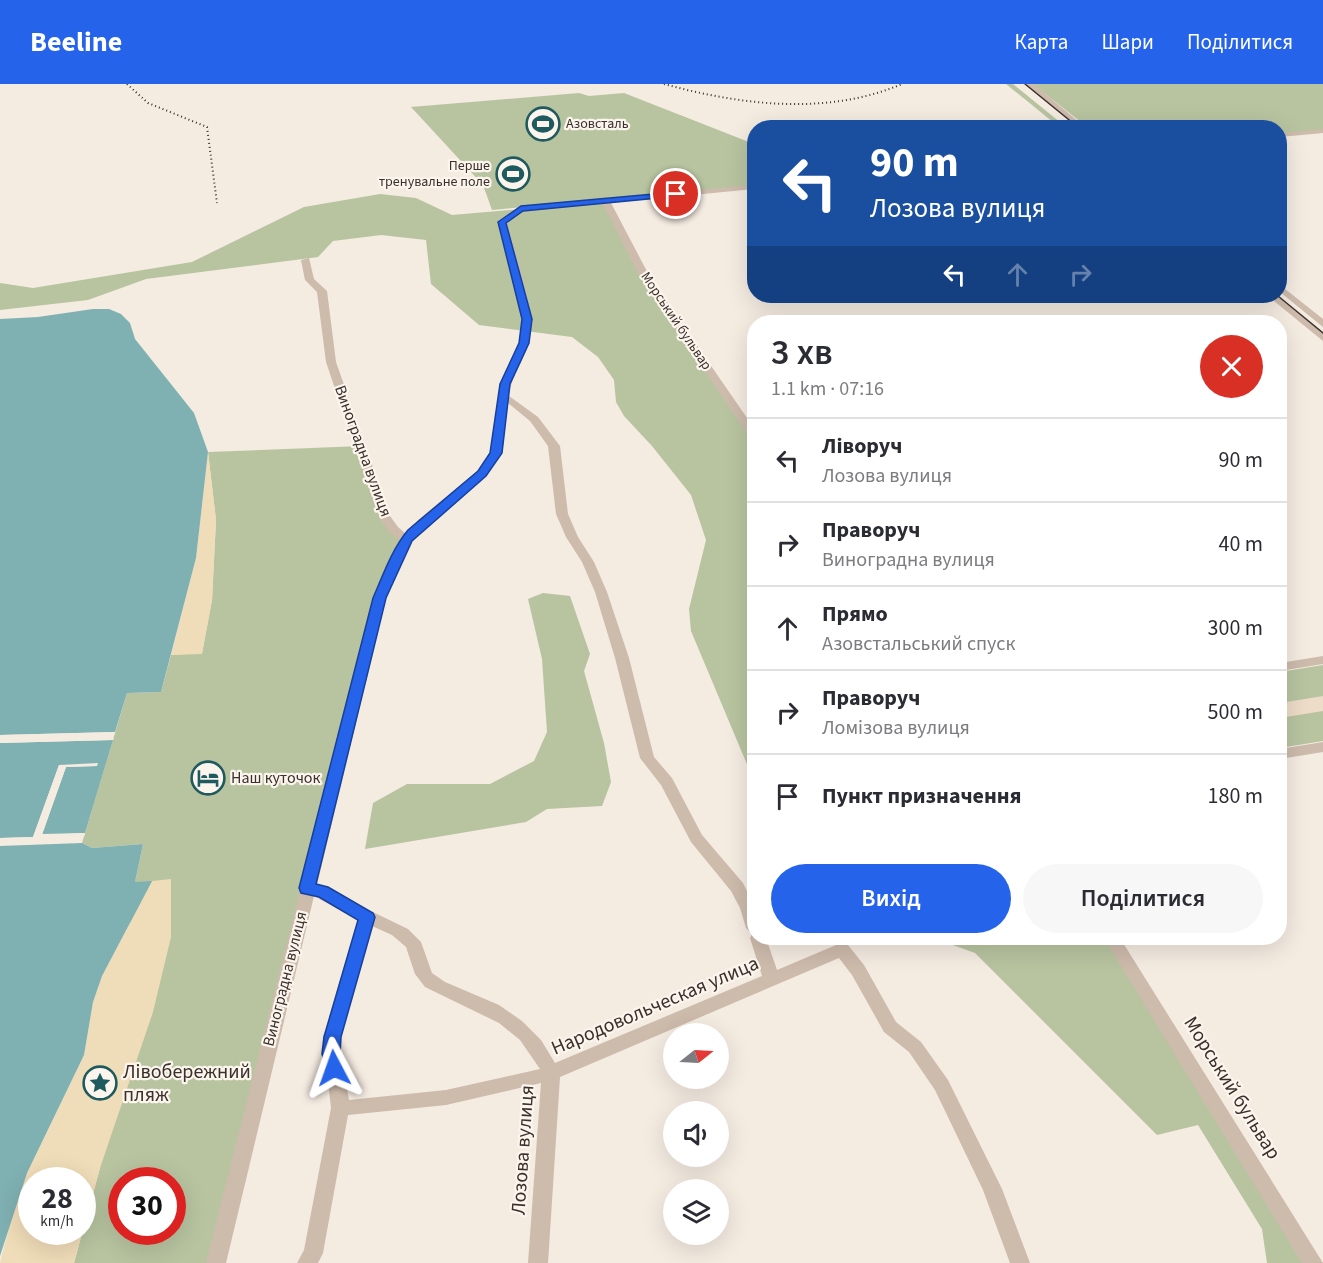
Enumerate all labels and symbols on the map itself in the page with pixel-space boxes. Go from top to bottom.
sports icon: Азовсталь [525,106,561,142]
place label: Азовсталь [566,114,629,134]
place label: Перше тренувальне поле [379,156,490,192]
sports icon: Перше тренувальне поле [495,156,531,192]
pin [650,168,701,219]
street label: Морський бульвар [636,268,716,374]
street label: Виноградна вулиця [329,382,397,520]
hotel icon: Наш куточок [190,760,226,796]
place label: Наш куточок [231,767,321,789]
street label: Виноградна вулиця [258,909,312,1049]
street label: Народовольческая улица [547,950,763,1062]
street label: Морський бульвар [1177,1011,1287,1165]
north arrow [663,1023,729,1089]
position arrow [302,1036,366,1100]
place label: Лівобережний пляж [123,1058,251,1109]
place icon: Лівобережний пляж [82,1065,118,1101]
street label: Лозова вулиця [505,1084,541,1216]
speed limit sign: 30 [108,1167,186,1245]

